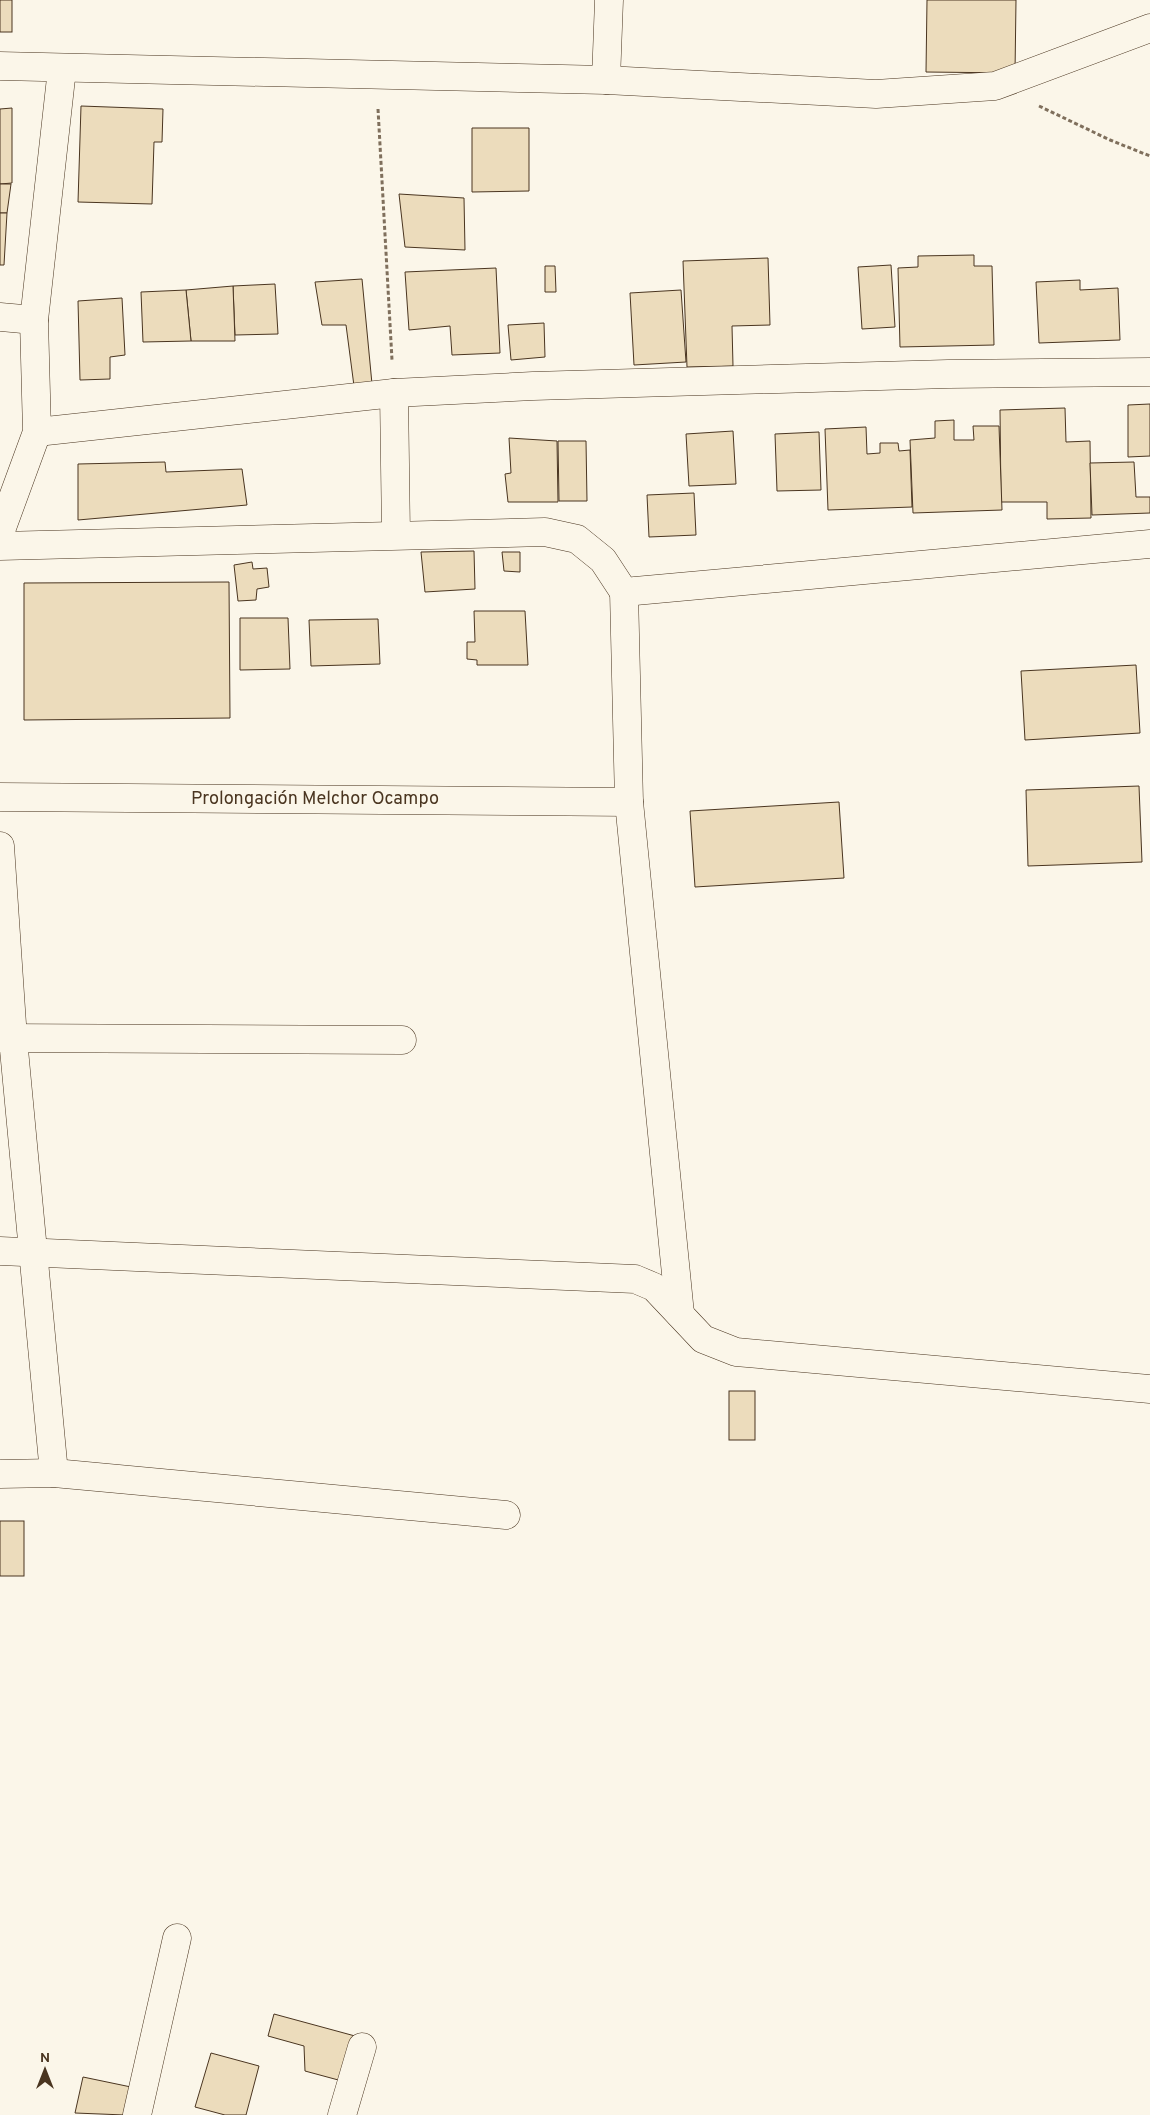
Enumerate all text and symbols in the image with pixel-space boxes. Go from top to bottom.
street label: Prolongación Melchor Ocampo [191,788,439,811]
north arrow [20,2045,70,2095]
text: N [40,2050,50,2067]

